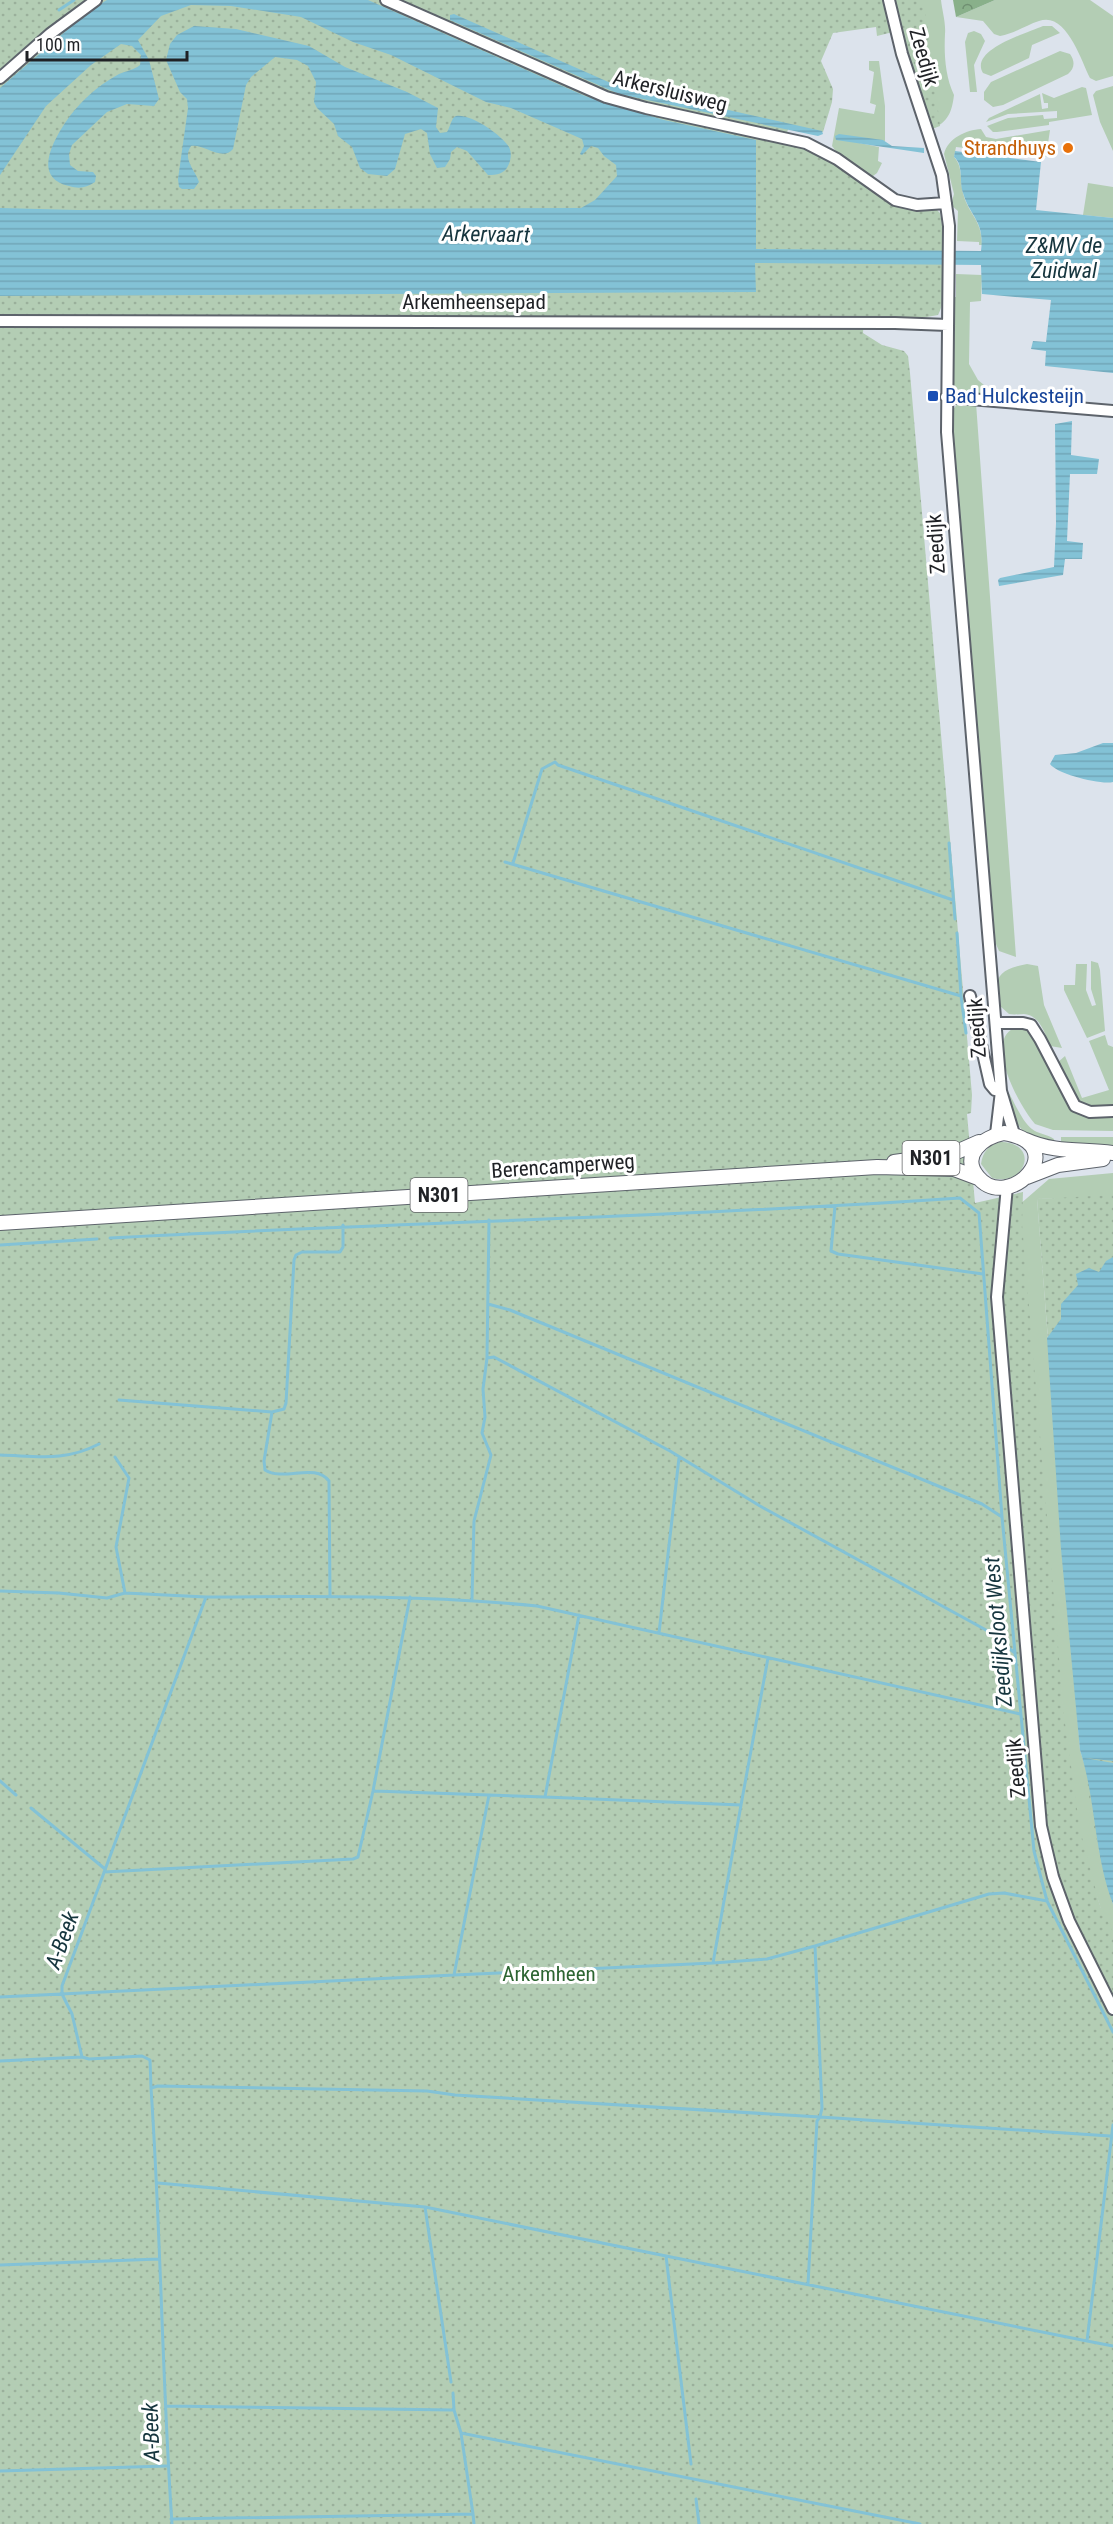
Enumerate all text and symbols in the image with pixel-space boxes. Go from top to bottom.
scale bar [27,24,188,62]
street label: Zeedijk [904,25,944,90]
text: 100 m [36,34,80,55]
street label: Arkersluisweg [610,65,730,117]
place label: Strandhuys [964,136,1056,160]
marker: Strandhuys [1061,141,1075,155]
water label: Arkervaart [441,221,531,247]
water label: Z&MV de Zuidwal [1025,233,1102,283]
street label: Arkemheensepad [402,290,546,314]
place label: Bad Hulckesteijn [945,384,1084,408]
marker: Bad Hulckesteijn [926,389,940,403]
street label: Zeedijk [922,513,950,575]
street label: Zeedijk [963,997,991,1059]
road number: N301 [902,1141,960,1175]
street label: Berencamperweg [490,1149,636,1183]
road number: N301 [410,1178,468,1212]
water label: Zeedijksloot West [979,1555,1017,1709]
street label: Zeedijk [1001,1737,1031,1799]
water label: A-Beek [40,1908,84,1973]
park label: Arkemheen [502,1962,596,1986]
water label: A-Beek [137,2402,165,2463]

